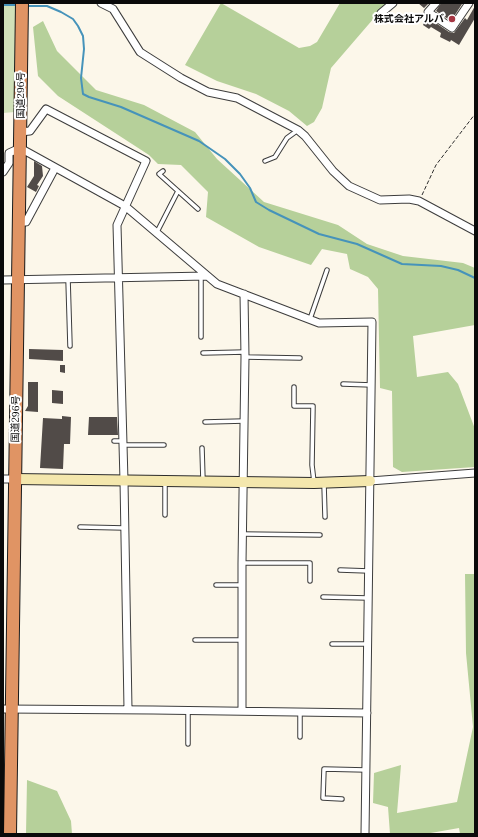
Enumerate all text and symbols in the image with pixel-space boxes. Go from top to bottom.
place label: 株式会社アルバ [374,13,444,25]
marker: 株式会社アルバ [447,14,457,24]
street label: 国道296号 [15,72,27,118]
street label: 国道296号 [10,395,22,443]

